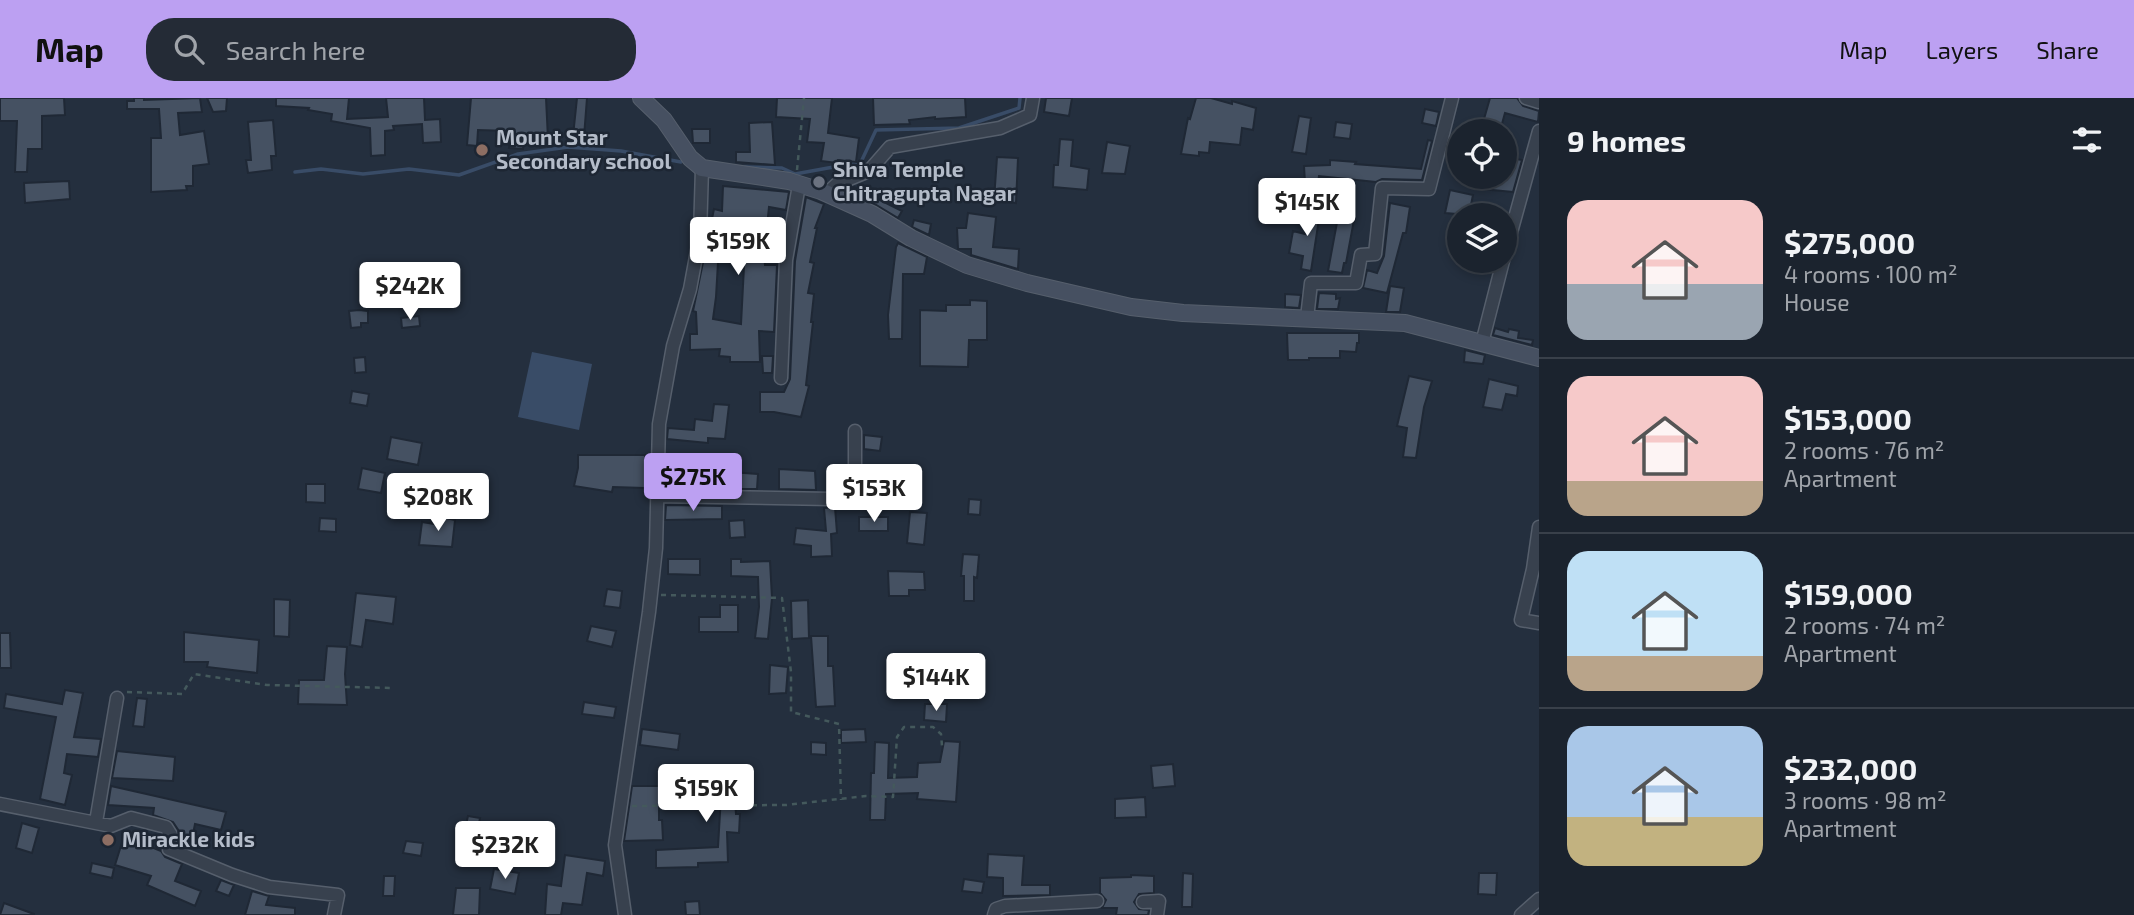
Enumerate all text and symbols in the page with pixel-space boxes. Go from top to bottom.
search box [146,18,636,81]
text: Map [35,29,104,69]
icon: search [170,30,208,68]
text: Search here [226,34,365,65]
text: Map [1839,35,1887,64]
text: Layers [1925,35,1998,64]
text: Share [2036,35,2099,64]
map controls [1447,119,1517,273]
button: locate [1447,119,1517,189]
icon: filters [2068,121,2106,159]
text: 9 homes [1567,122,1686,158]
place label: Mount Star Secondary school [496,124,671,174]
marker: Mount Star Secondary school [474,142,490,158]
place label: Shiva Temple Chitragupta Nagar [833,156,1016,205]
marker: Shiva Temple Chitragupta Nagar [811,174,827,190]
pin: $145K [1258,178,1356,238]
text: $145K [1274,187,1340,215]
button: layers [1447,203,1517,273]
pin: $159K [689,218,787,277]
text: $275,000 [1784,224,1915,260]
text: $159K [706,226,770,254]
icon: home [1623,228,1707,312]
text: 4 rooms · 100 m² [1784,260,1958,288]
pin: $242K [361,262,459,322]
text: $242K [375,271,445,299]
text: House [1784,288,1850,316]
text: $153,000 [1784,400,1912,436]
icon: home [1623,404,1707,488]
text: 2 rooms · 76 m² [1784,436,1944,464]
pin: $275K [644,454,742,513]
text: $275K [660,462,726,490]
pin: $153K [825,464,923,524]
text: Apartment [1784,464,1897,492]
text: $153K [842,473,906,501]
pin: $208K [389,474,487,533]
text: $208K [403,482,473,510]
text: $159,000 [1784,575,1913,611]
icon: home [1623,579,1707,663]
text: 2 rooms · 74 m² [1784,611,1945,639]
text: Apartment [1784,639,1897,667]
pin: $144K [887,654,985,713]
text: $144K [902,662,970,690]
text: $232,000 [1784,750,1917,786]
icon: home [1623,754,1707,838]
pin: $159K [657,764,755,824]
text: $159K [674,773,738,801]
text: 3 rooms · 98 m² [1784,786,1946,814]
text: Apartment [1784,814,1897,842]
pin: $232K [456,822,554,881]
place label: Mirackle kids [122,826,255,851]
text: $232K [471,830,539,858]
marker: Mirackle kids [100,832,116,848]

